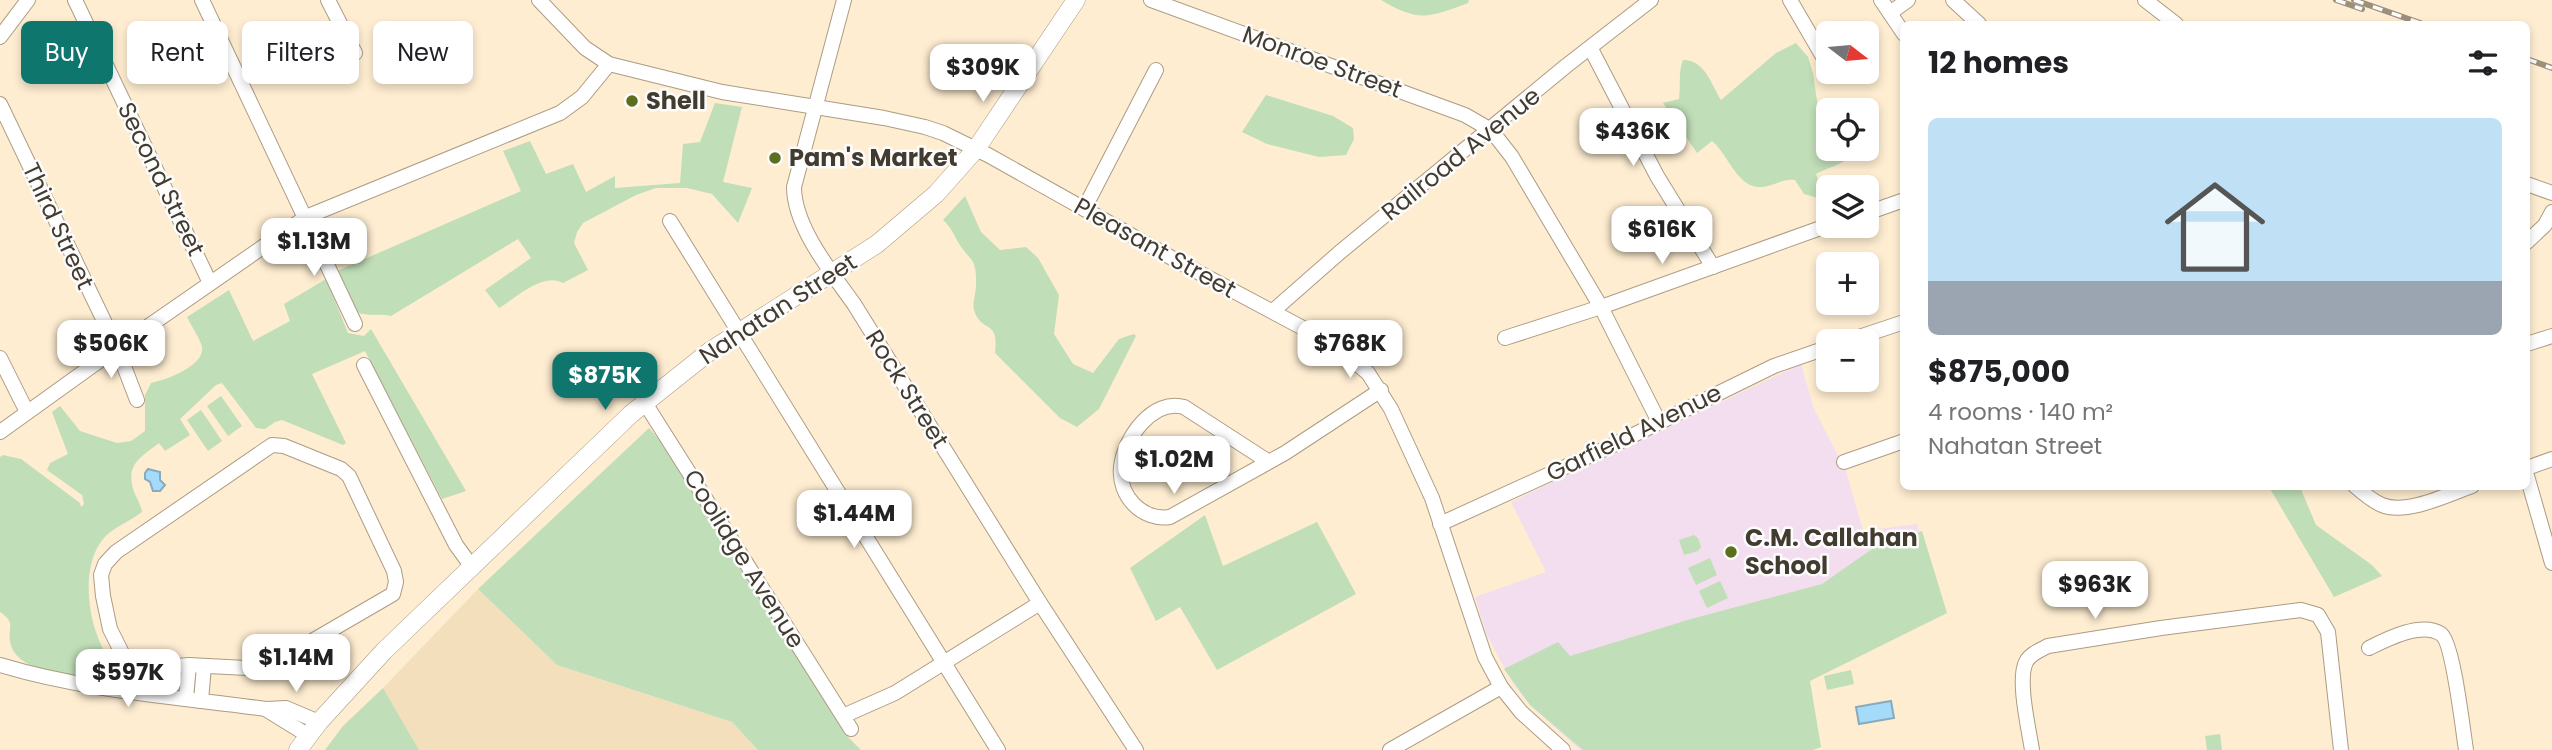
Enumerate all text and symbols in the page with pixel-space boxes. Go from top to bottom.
street label: Monroe Street [1238,17,1406,106]
chip: Buy [21,21,113,84]
chip: Rent [127,21,228,84]
chip: Filters [242,21,359,84]
chip: New [373,21,473,84]
north arrow [1816,21,1880,84]
map controls [1816,21,1879,392]
text: 12 homes [1928,41,2069,84]
pin: $309K [934,44,1032,104]
icon: filters [2464,44,2502,82]
text: $309K [946,51,1020,83]
street label: Railroad Avenue [1374,79,1547,228]
place label: Shell [646,84,706,117]
marker: Shell [624,93,640,109]
street label: Second Street [110,96,213,261]
button: locate [1816,98,1879,161]
pin: $436K [1584,108,1682,168]
text: $436K [1595,115,1671,147]
place label: Pam's Market [789,141,957,174]
marker: Pam's Market [767,150,783,166]
street label: Third Street [15,157,102,294]
icon: home [2152,164,2278,290]
button: layers [1816,175,1879,238]
street label: Pleasant Street [1068,189,1242,306]
pin: $616K [1613,206,1711,266]
text: $616K [1627,213,1697,245]
pin: $1.13M [257,218,371,278]
text: $1.13M [277,225,351,257]
street label: Nahatan Street [693,245,863,372]
button: + [1816,252,1879,315]
pin: $506K [62,320,160,380]
pin: $768K [1301,320,1399,380]
street label: Rock Street [858,323,957,454]
text: $506K [73,327,149,359]
text: $768K [1313,327,1387,359]
button: − [1816,329,1879,392]
text: $875,000 [1928,350,2070,393]
pin: $875K [556,352,654,412]
text: $875K [568,359,642,391]
street label: Garfield Avenue [1541,376,1727,489]
text: 4 rooms · 140 m² [1928,396,2113,428]
text: Nahatan Street [1928,430,2102,462]
pin: $1.02M [1117,436,1231,496]
text: $1.02M [1134,443,1214,475]
street label: Coolidge Avenue [676,463,813,654]
pin: $1.44M [797,490,911,550]
text: $1.44M [813,497,895,529]
place label: C.M. Callahan School [1745,521,1918,582]
marker: C.M. Callahan School [1723,544,1739,560]
pin: $963K [2046,562,2144,621]
text: $963K [2058,568,2132,600]
pin: $1.14M [239,634,353,694]
text: $1.14M [258,641,334,673]
pin: $597K [79,650,177,709]
text: $597K [92,656,164,688]

